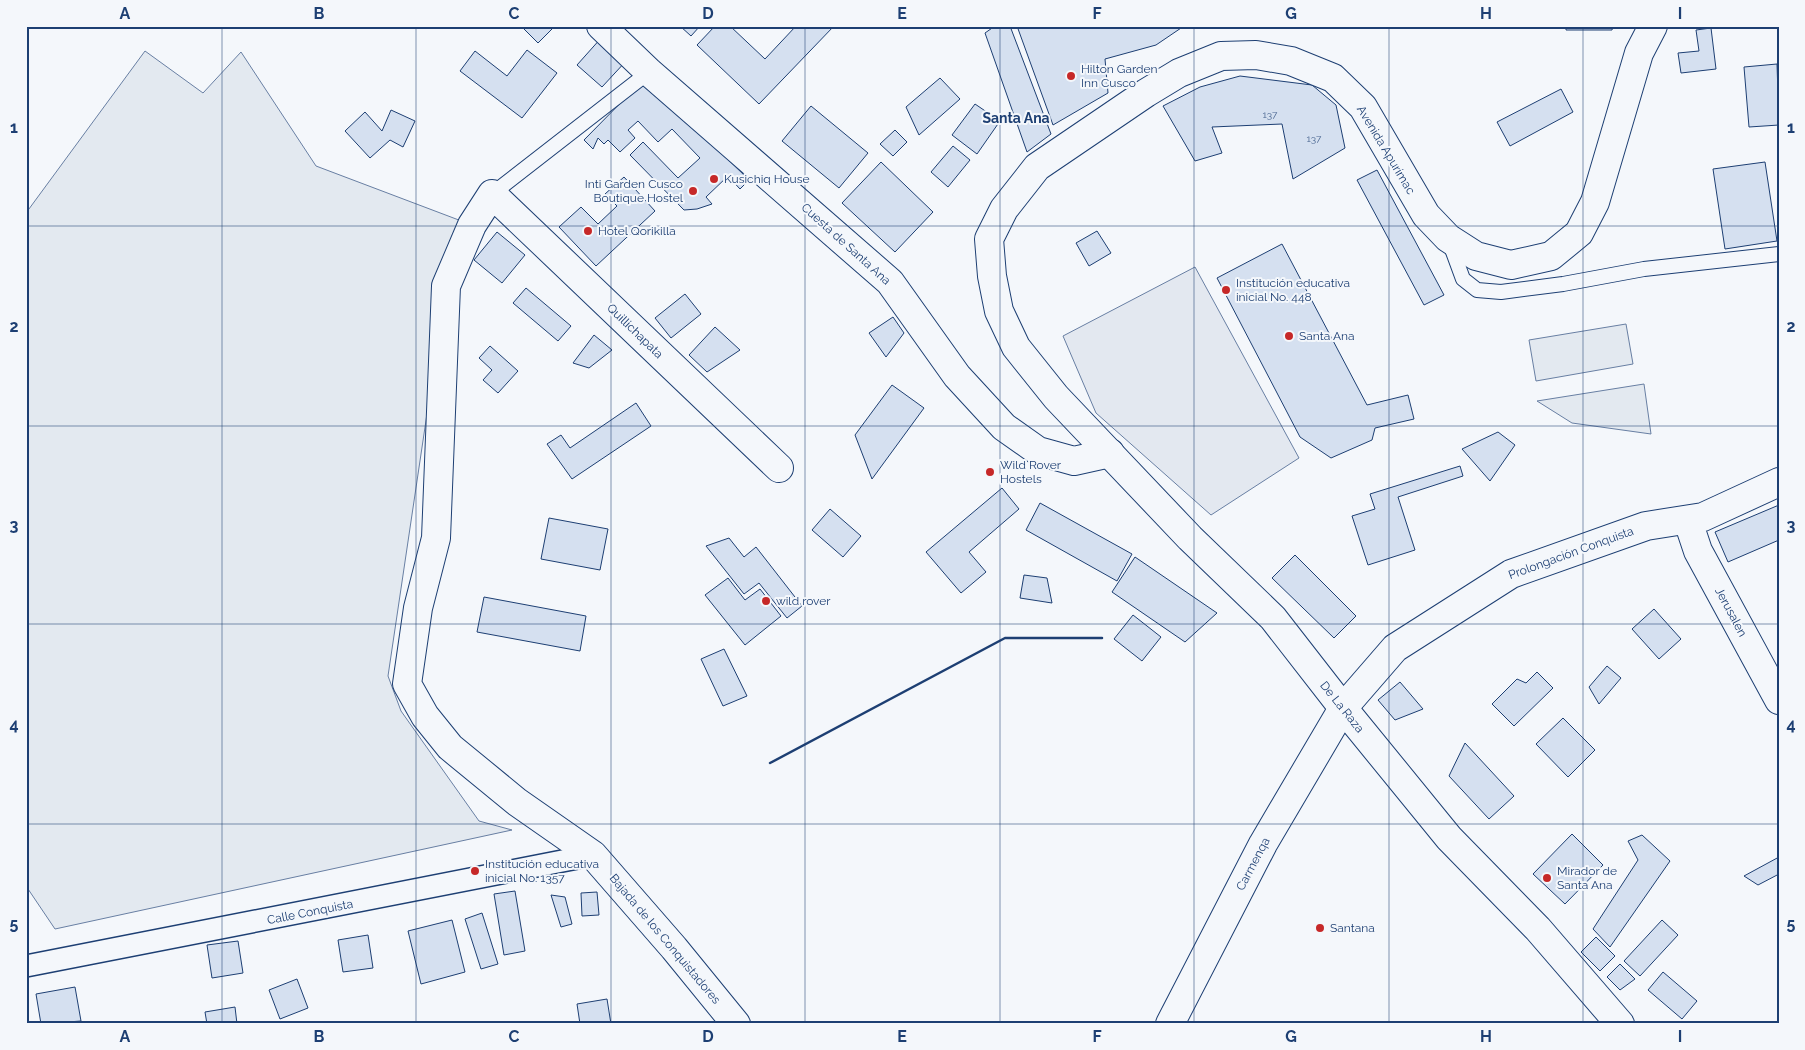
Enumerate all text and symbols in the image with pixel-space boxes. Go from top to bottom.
text: A [120,4,131,23]
text: B [314,4,325,23]
text: C [509,4,520,23]
text: D [702,4,714,23]
text: E [897,4,907,23]
text: F [1092,4,1102,23]
text: G [1285,4,1297,23]
text: H [1480,4,1492,23]
text: I [1678,4,1682,23]
place label: Hilton Garden Inn Cusco [1081,62,1158,90]
marker: Hilton Garden Inn Cusco [1065,70,1077,82]
street label: Avenida Apurímac [1354,103,1418,197]
house number: 137 [1263,109,1278,120]
district label: Santa Ana [982,110,1050,126]
text: 1 [10,118,18,137]
text: 1 [1787,118,1795,137]
house number: 137 [1307,133,1322,144]
place label: Kusichiq House [724,172,810,186]
marker: Kusichiq House [708,173,720,185]
place label: Inti Garden Cusco Boutique Hostel [585,177,684,205]
marker: Inti Garden Cusco Boutique Hostel [687,185,699,197]
street label: Cuesta de Santa Ana [799,200,893,288]
place label: Hotel Qorikilla [598,224,676,238]
marker: Hotel Qorikilla [582,225,594,237]
place label: Institución educativa inicial No. 448 [1236,276,1350,304]
marker: Institución educativa inicial No. 448 [1220,284,1232,296]
street label: Quillichapata [604,301,666,361]
text: 2 [9,317,19,336]
text: 2 [1786,317,1796,336]
place label: Santa Ana [1299,329,1355,343]
marker: Santa Ana [1283,330,1295,342]
place label: Wild Rover Hostels [1000,458,1062,486]
marker: Wild Rover Hostels [984,466,996,478]
text: 3 [10,516,19,535]
text: 3 [1787,516,1796,535]
street label: Prolongación Conquista [1506,524,1636,582]
street label: Jerusalen [1712,585,1750,639]
place label: wild rover [776,594,831,608]
marker: wild rover [760,595,772,607]
street label: De La Raza [1317,678,1367,736]
text: 4 [9,715,19,734]
text: 4 [1786,715,1796,734]
street label: Carmenqa [1233,835,1273,893]
place label: Institución educativa inicial No. 1357 [485,857,599,885]
place label: Mirador de Santa Ana [1557,864,1617,892]
marker: Institución educativa inicial No. 1357 [469,865,481,877]
street label: Bajada de los Conquistadores [607,871,724,1007]
marker: Mirador de Santa Ana [1541,872,1553,884]
street label: Calle Conquista [266,897,354,927]
text: 5 [10,914,19,933]
text: 5 [1787,914,1796,933]
place label: Santana [1330,921,1375,935]
marker: Santana [1314,922,1326,934]
text: A [120,1027,131,1046]
text: B [314,1027,325,1046]
text: C [509,1027,520,1046]
text: D [702,1027,714,1046]
text: E [897,1027,907,1046]
text: F [1092,1027,1102,1046]
text: G [1285,1027,1297,1046]
text: H [1480,1027,1492,1046]
text: I [1678,1027,1682,1046]

